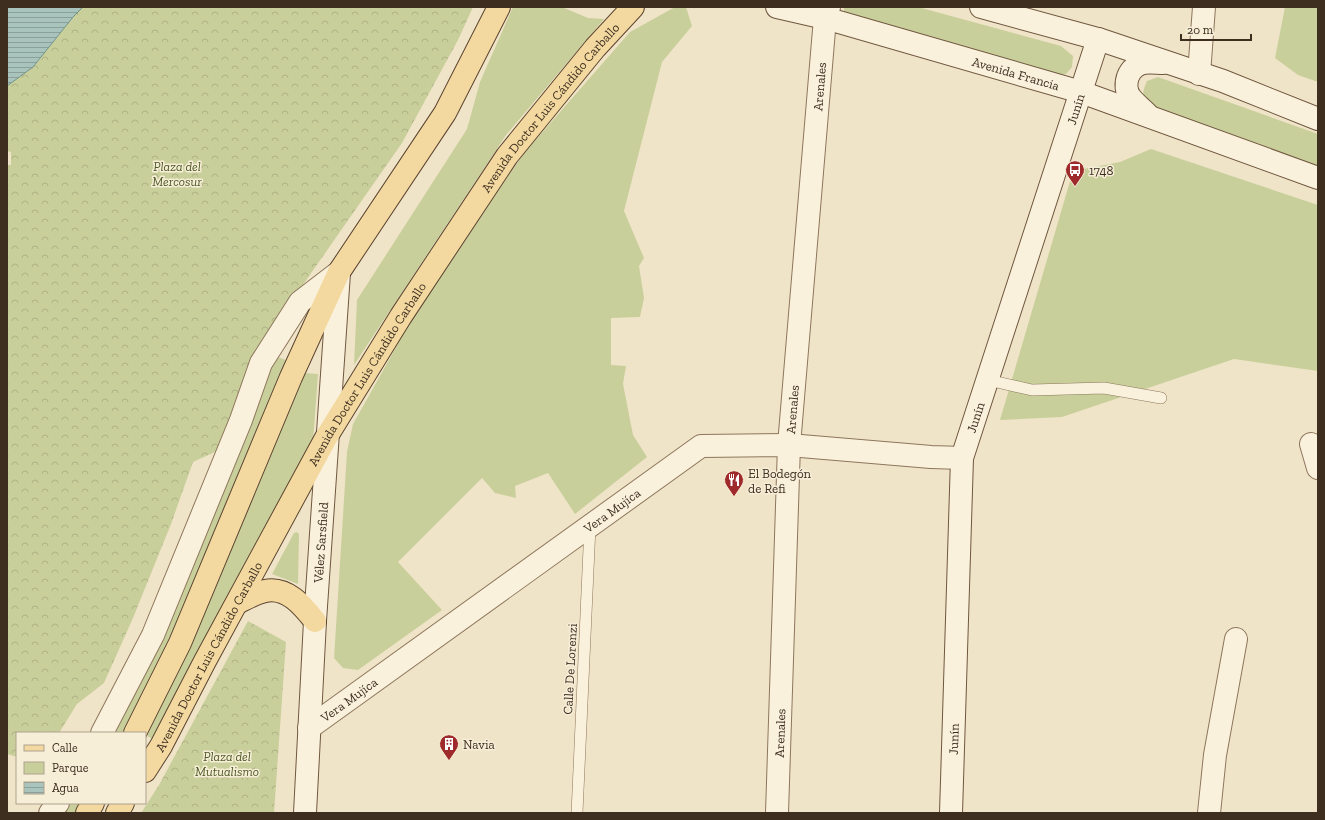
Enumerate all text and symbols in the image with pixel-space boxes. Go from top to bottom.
scale bar [1181,16,1251,42]
street label: Avenida Doctor Luis Cándido Carballo [478,19,622,195]
text: 20 m [1187,23,1214,37]
street label: Avenida Francia [971,53,1062,93]
street label: Arenales [810,61,829,112]
street label: Junín [1063,91,1087,126]
park label: Plaza del Mercosur [152,159,202,189]
bus stop icon: 1748 [1064,159,1086,187]
place label: 1748 [1089,163,1114,178]
street label: Avenida Doctor Luis Cándido Carballo [305,279,429,468]
street label: Arenales [782,384,802,434]
street label: Junín [963,399,987,435]
place label: El Bodegón de Refi [748,466,812,496]
restaurant icon: El Bodegón de Refi [723,469,745,497]
street label: Vera Mujíca [580,484,644,536]
street label: Vélez Sarsfield [310,502,331,584]
street label: Avenida Doctor Luis Cándido Carballo [152,559,265,754]
street label: Calle De Lorenzi [560,623,580,715]
street label: Vera Mujíca [317,674,381,725]
street label: Arenales [771,708,788,758]
street label: Junín [945,723,961,755]
legend [16,732,146,804]
building icon: Navia [438,733,460,761]
place label: Navia [463,737,496,752]
text: Calle [52,741,78,755]
park label: Plaza del Mutualismo [195,749,259,779]
text: Parque [52,761,89,775]
text: Agua [52,781,79,795]

